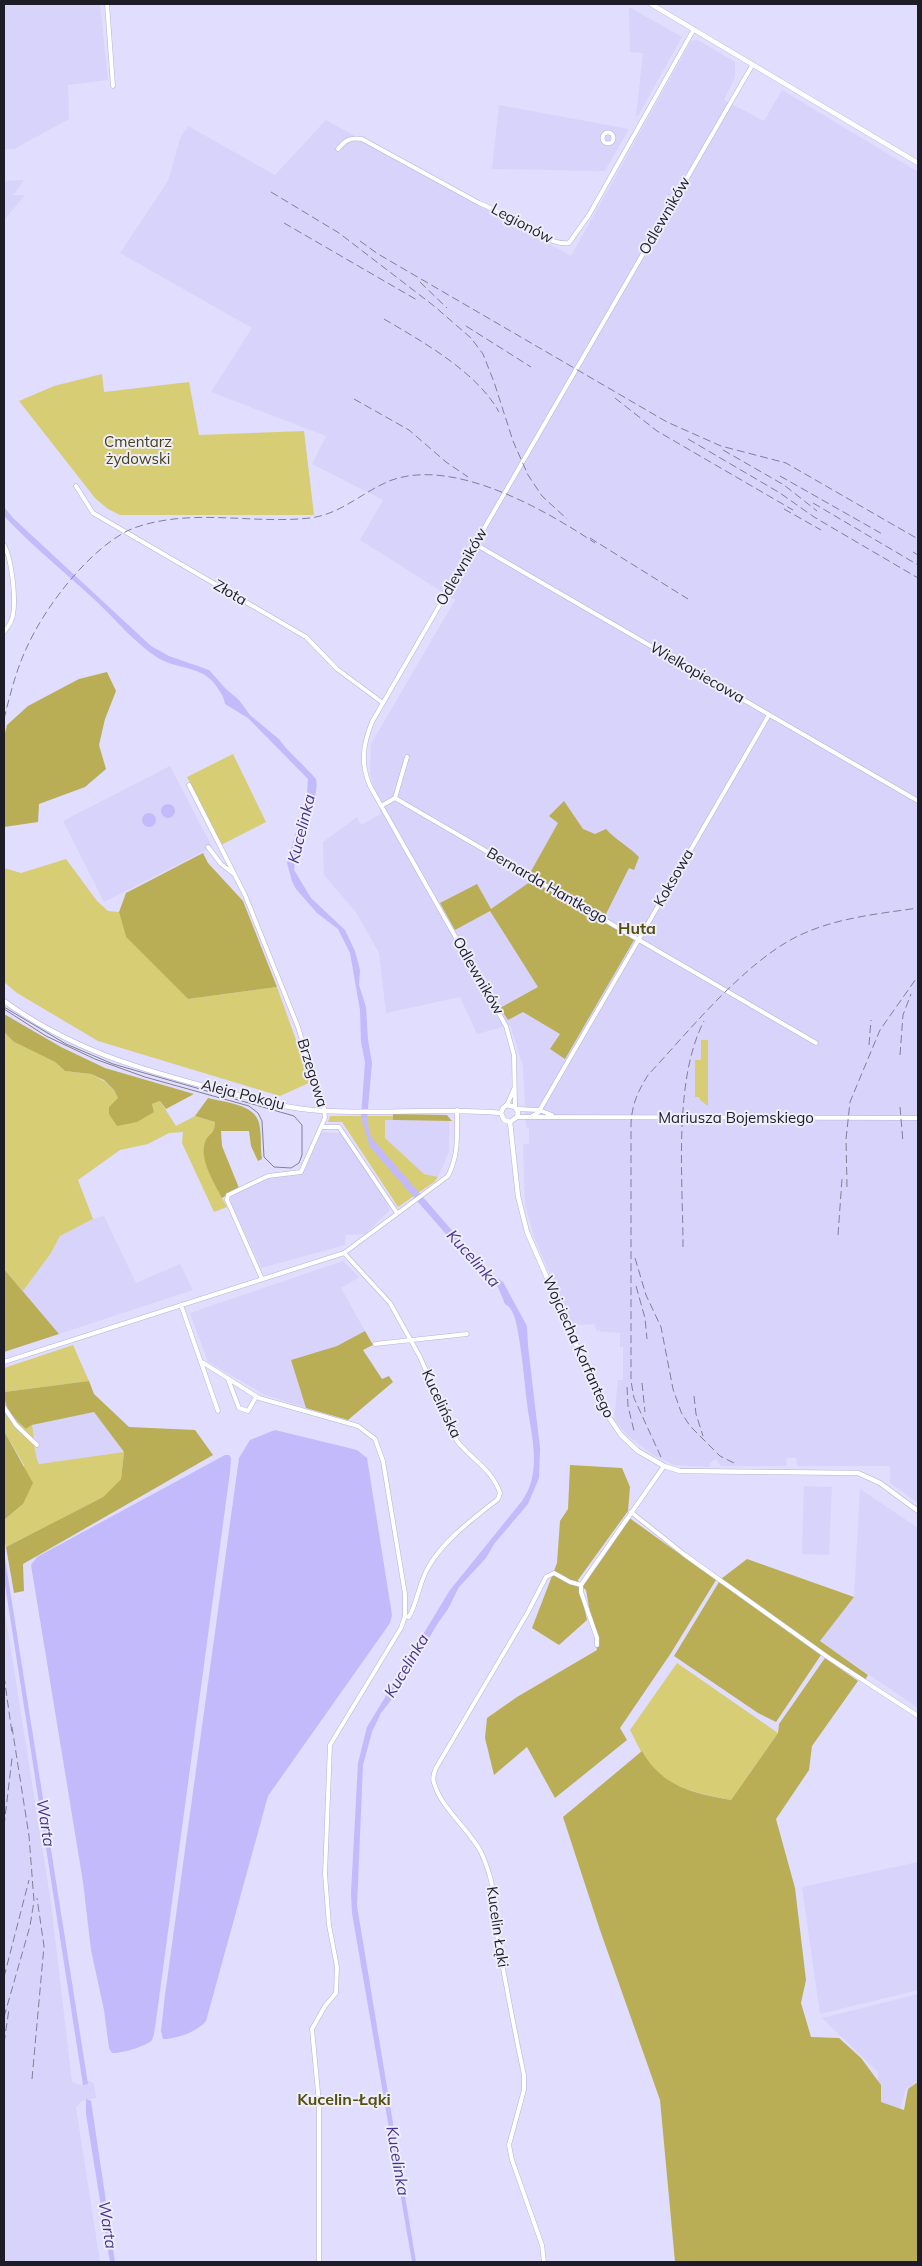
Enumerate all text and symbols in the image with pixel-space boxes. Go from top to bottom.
street label: Odlewników [636,174,694,258]
street label: Legionów [488,200,556,248]
park label: Cmentarz żydowski [104,433,172,468]
street label: Odlewników [433,525,491,609]
street label: Złota [210,576,250,610]
street label: Wielkopiecowa [646,639,748,707]
water label: Kucelinka [284,793,320,865]
street label: Bernarda Hantkego [483,844,611,928]
street label: Koksowa [650,846,698,910]
district label: Huta [618,919,656,939]
street label: Odlewników [449,934,507,1018]
street label: Brzegowa [293,1036,331,1110]
street label: Aleja Pokoju [199,1076,287,1114]
street label: Mariusza Bojemskiego [658,1109,814,1127]
water label: Kucelinka [442,1226,504,1292]
street label: Wojciecha Korfantego [539,1273,617,1421]
street label: Kucelińska [417,1367,465,1441]
water label: Kucelinka [381,1631,433,1701]
water label: Warta [32,1798,58,1848]
street label: Kucelin Łąki [482,1885,512,1969]
district label: Kucelin-Łąki [297,2090,391,2110]
water label: Kucelinka [381,2125,413,2197]
water label: Warta [94,2200,120,2250]

